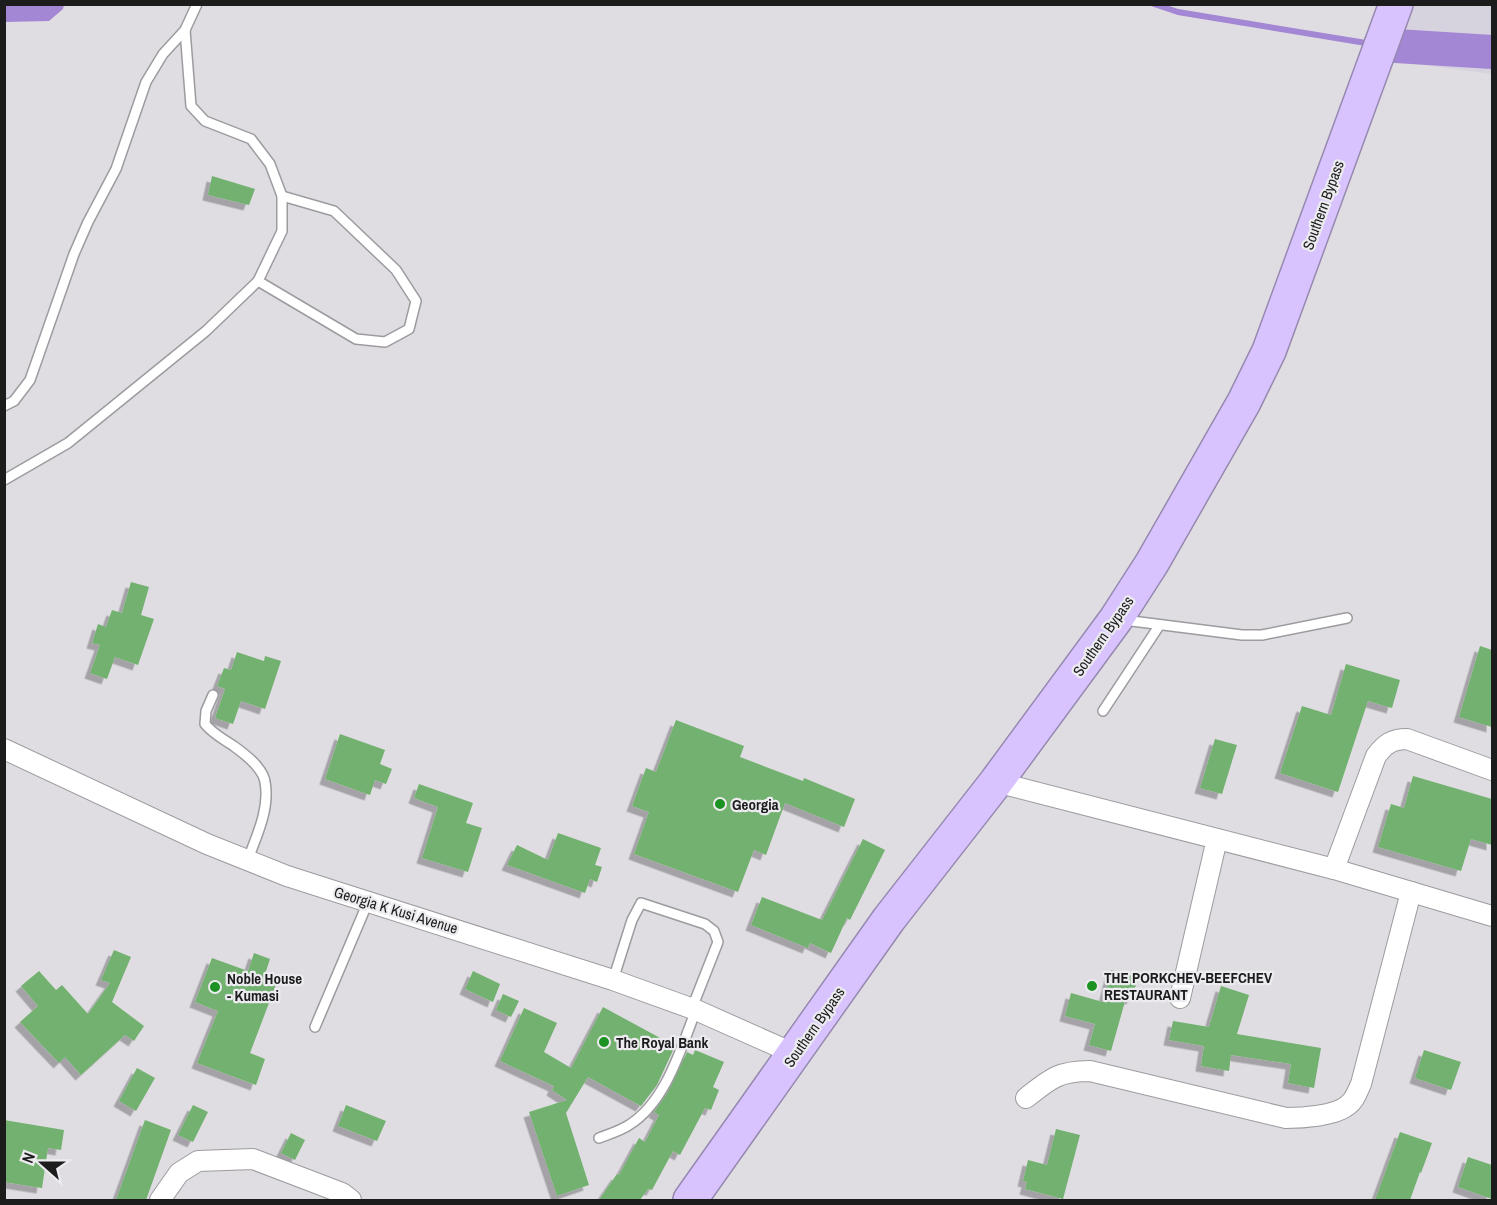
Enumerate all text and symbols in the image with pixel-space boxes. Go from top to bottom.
street label: Southern Bypass [1297,157,1349,253]
street label: Southern Bypass [1068,592,1138,680]
place label: Georgia [732,794,779,815]
marker: Georgia [713,797,727,811]
street label: Georgia K Kusi Avenue [332,881,461,939]
place label: THE PORKCHEV-BEEFCHEV RESTAURANT [1104,967,1273,1005]
place label: Noble House - Kumasi [227,968,302,1006]
marker: THE PORKCHEV-BEEFCHEV RESTAURANT [1085,979,1099,993]
marker: Noble House - Kumasi [208,980,222,994]
street label: Southern Bypass [779,983,849,1071]
place label: The Royal Bank [616,1032,708,1053]
marker: The Royal Bank [597,1035,611,1049]
north arrow [12,1133,72,1193]
text: N [16,1149,40,1166]

